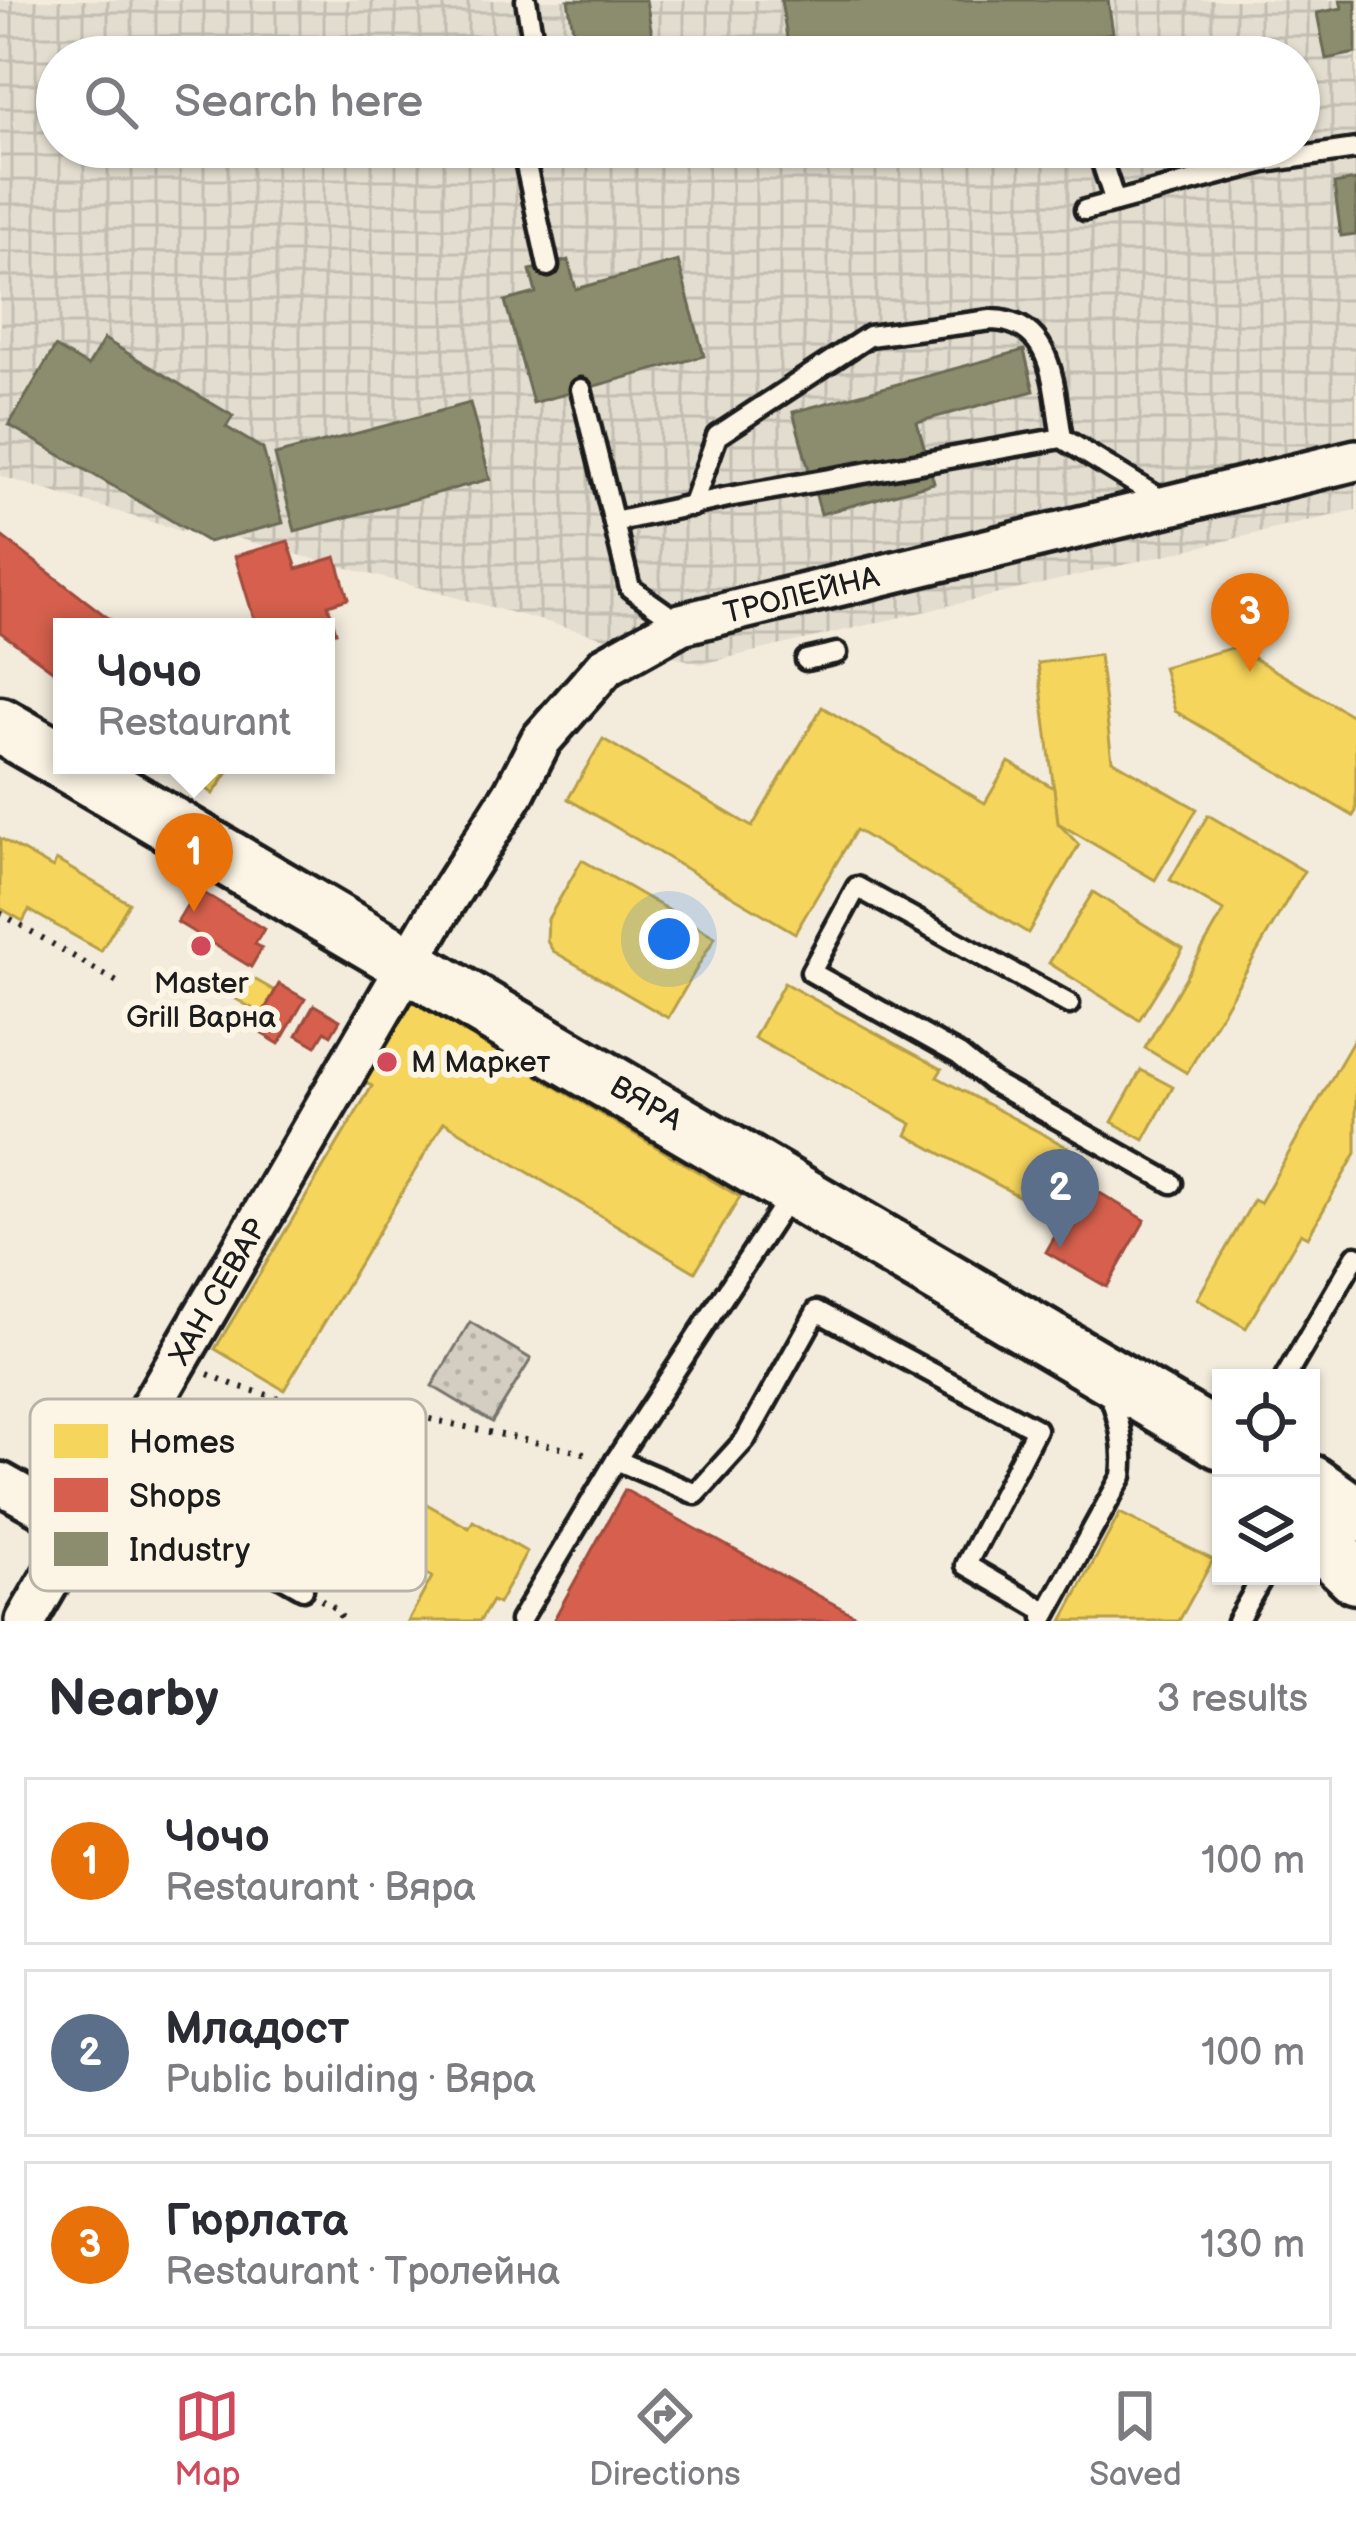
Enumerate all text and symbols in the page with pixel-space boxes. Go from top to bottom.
search box [36,36,1320,168]
icon: search [78,69,144,135]
text: Search here [174,75,423,130]
street label: ТРОЛЕЙНА [720,559,884,632]
pin: 3 [1211,573,1289,672]
popup [53,618,335,774]
text: Чочо [97,645,202,700]
text: Restaurant [97,700,291,747]
pin: 1 [155,813,233,912]
your location [639,909,699,969]
marker: Master Grill Варна [188,933,214,959]
place label: Master Grill Варна [126,966,276,1036]
place label: М Маркет [411,1045,551,1081]
marker: М Маркет [374,1049,400,1075]
street label: ВЯРА [603,1069,689,1139]
pin: 2 [1021,1149,1099,1248]
street label: ХАН СЕВАР [162,1213,275,1372]
map controls [1212,1369,1320,1585]
button: locate [1212,1369,1320,1477]
legend [30,1399,426,1591]
text: Homes [129,1423,235,1463]
text: Shops [129,1477,221,1517]
button: layers [1212,1477,1320,1585]
text: Industry [129,1531,250,1571]
text: Nearby [48,1669,219,1730]
text: 3 results [1156,1676,1308,1723]
text: Чочо [165,1810,270,1865]
text: 1 [82,1838,98,1885]
text: 100 m [1201,1838,1305,1885]
text: Restaurant · Вяра [165,1865,476,1912]
text: Младост [165,2002,349,2057]
text: 2 [78,2030,102,2077]
text: 100 m [1201,2030,1305,2077]
text: Public building · Вяра [165,2057,536,2104]
text: Гюрлата [165,2194,348,2249]
text: 3 [79,2222,101,2269]
text: 130 m [1200,2222,1305,2269]
text: Restaurant · Тролейна [165,2249,560,2296]
tab: Map [174,2383,241,2495]
tab: Directions [589,2383,741,2495]
tab: Saved [1089,2383,1182,2495]

